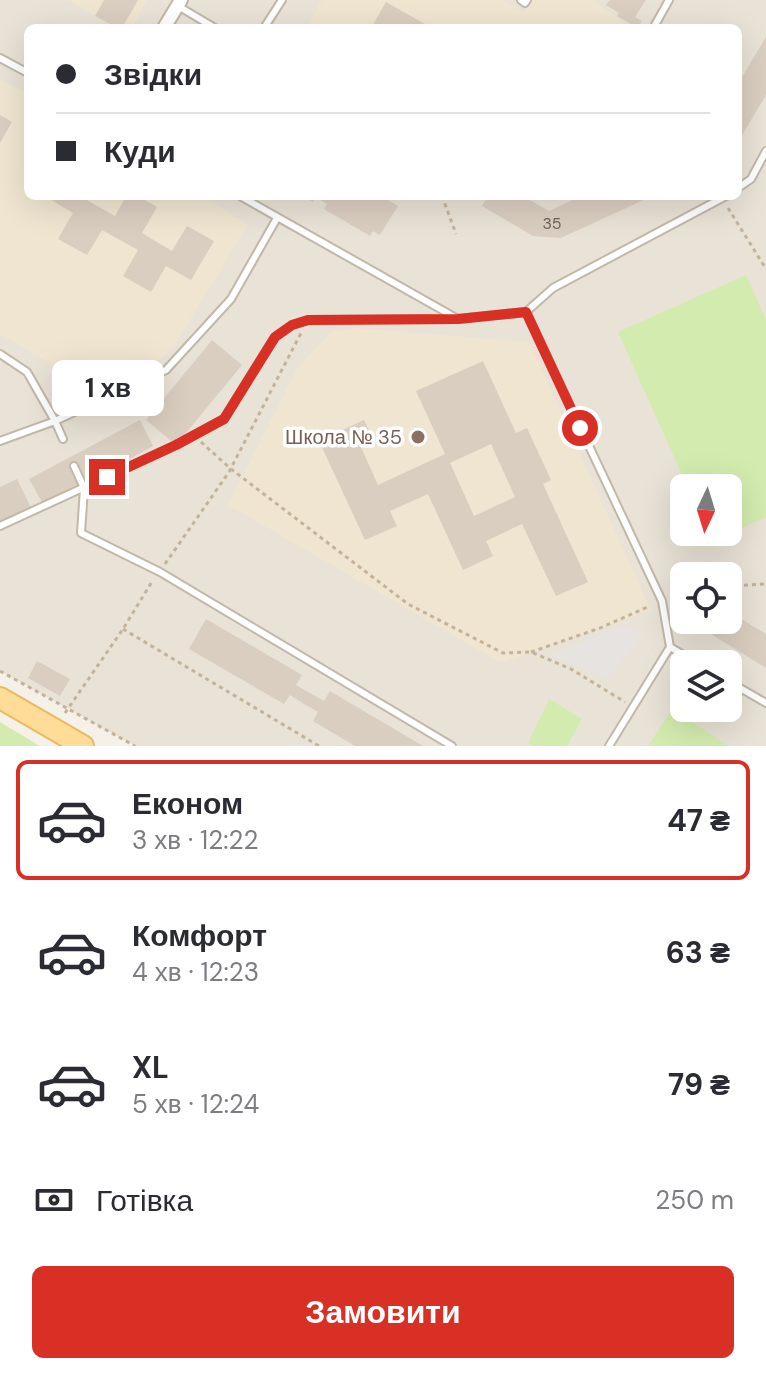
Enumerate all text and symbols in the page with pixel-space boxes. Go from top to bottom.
text: Звідки [104,55,202,94]
text: Куди [104,132,176,171]
house number: 35 [542,213,562,234]
callout: 1 хв [51,361,163,417]
text: 1 хв [85,371,131,405]
route start [562,410,598,446]
place label: Школа № 35 [285,424,402,450]
marker: Школа № 35 [409,428,427,446]
route end [89,459,125,495]
north arrow [670,474,742,546]
map controls [670,474,742,722]
button: locate [670,562,742,634]
button: layers [670,650,742,722]
icon: car [36,784,108,856]
text: Економ [132,784,243,823]
text: 47 ₴ [667,801,730,840]
text: 3 хв · 12:22 [132,823,258,857]
icon: car [36,916,108,988]
text: Комфорт [132,916,267,955]
text: 63 ₴ [666,933,730,972]
text: 4 хв · 12:23 [132,955,259,989]
icon: car [36,1048,108,1120]
text: XL [132,1048,169,1087]
text: 79 ₴ [668,1065,730,1104]
text: 5 хв · 12:24 [132,1087,259,1121]
icon: cash [32,1178,76,1222]
text: Готівка [96,1181,193,1220]
text: 250 m [655,1183,734,1217]
button: Замовити [32,1266,734,1358]

